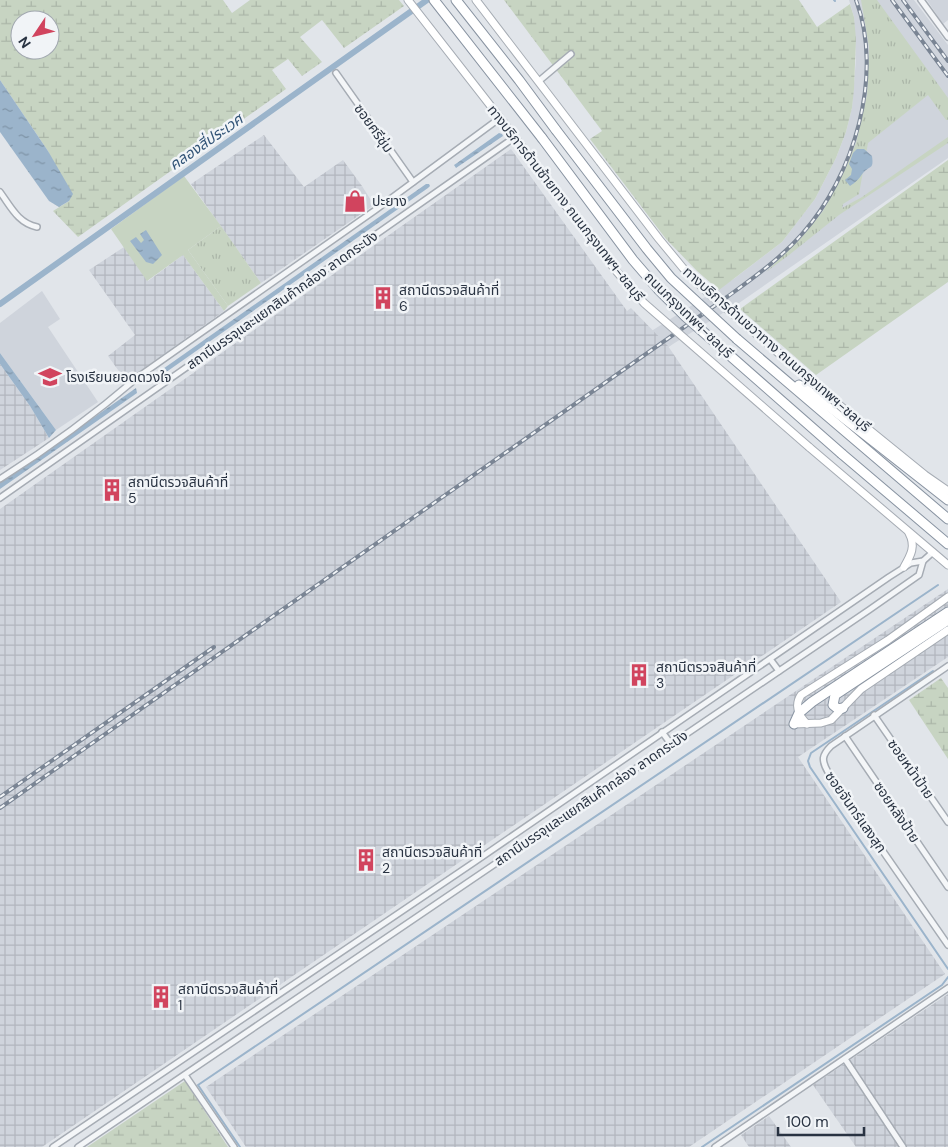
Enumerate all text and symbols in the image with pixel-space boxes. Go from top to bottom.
north arrow [10,10,60,60]
text: N [14,33,35,52]
street label: ซอยศรีชุ่ม [350,100,398,156]
street label: ทางบริการด้านซ้ายทาง ถนนกรุงเทพฯ-ชลบุรี [484,101,648,305]
water label: คลองสี่ประเวศ [165,108,248,175]
shop icon: ปะยาง [342,188,368,214]
place label: ปะยาง [372,192,407,210]
street label: สถานีบรรจุและแยกสินค้ากล่อง ลาดกระบัง [183,227,381,373]
street label: ทางบริการด้านขวาทาง ถนนกรุงเทพฯ-ชลบุรี [679,262,875,436]
street label: ถนนกรุงเทพฯ-ชลบุรี [641,268,737,362]
place label: สถานีตรวจสินค้าที่ 6 [399,280,499,315]
building icon: สถานีตรวจสินค้าที่ 6 [370,285,396,311]
school or university icon: โรงเรียนยอดดวงใจ [37,364,63,390]
place label: โรงเรียนยอดดวงใจ [66,368,171,386]
place label: สถานีตรวจสินค้าที่ 5 [128,472,228,507]
building icon: สถานีตรวจสินค้าที่ 5 [99,477,125,503]
place label: สถานีตรวจสินค้าที่ 3 [656,657,756,692]
building icon: สถานีตรวจสินค้าที่ 3 [626,662,652,688]
street label: สถานีบรรจุและแยกสินค้ากล่อง ลาดกระบัง [491,726,691,870]
street label: ซอยหน้าป้าย [884,736,938,802]
street label: ซอยจันทร์แสงสุก [821,768,891,856]
street label: ซอยหลังป้าย [870,778,924,846]
place label: สถานีตรวจสินค้าที่ 2 [382,842,482,877]
building icon: สถานีตรวจสินค้าที่ 2 [353,847,379,873]
place label: สถานีตรวจสินค้าที่ 1 [178,979,278,1014]
building icon: สถานีตรวจสินค้าที่ 1 [148,984,174,1010]
scale bar [778,1104,864,1136]
text: 100 m [786,1112,829,1132]

